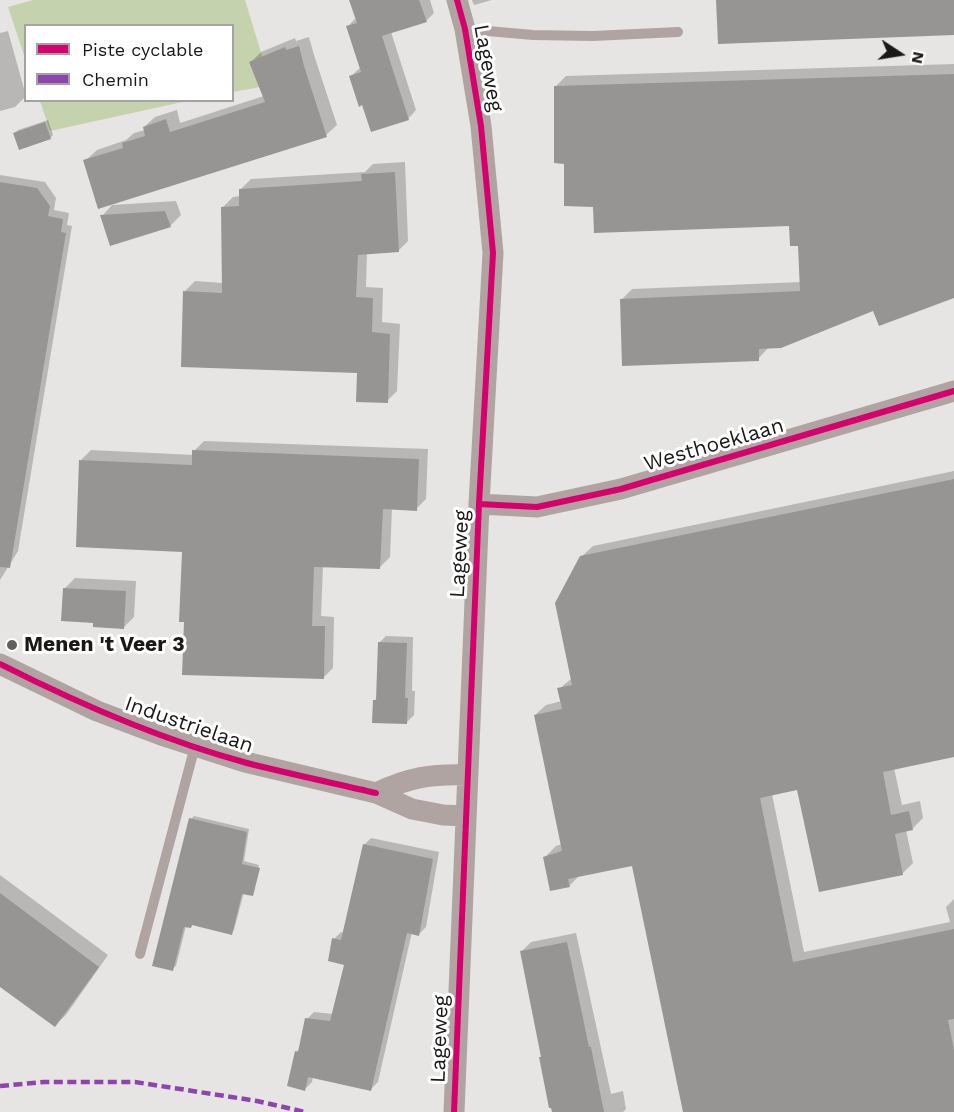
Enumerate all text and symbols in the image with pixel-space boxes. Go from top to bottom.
street label: Lageweg [468,22,508,114]
legend [24,24,234,102]
north arrow [870,24,930,84]
text: Piste cyclable [82,39,203,60]
text: N [908,50,929,66]
text: Chemin [82,69,149,90]
street label: Westhoeklaan [641,413,787,477]
street label: Lageweg [445,509,475,599]
place label: Menen 't Veer 3 [24,632,185,658]
marker: Menen 't Veer 3 [5,638,19,652]
street label: Industrielaan [121,691,257,759]
street label: Lageweg [426,995,454,1083]

